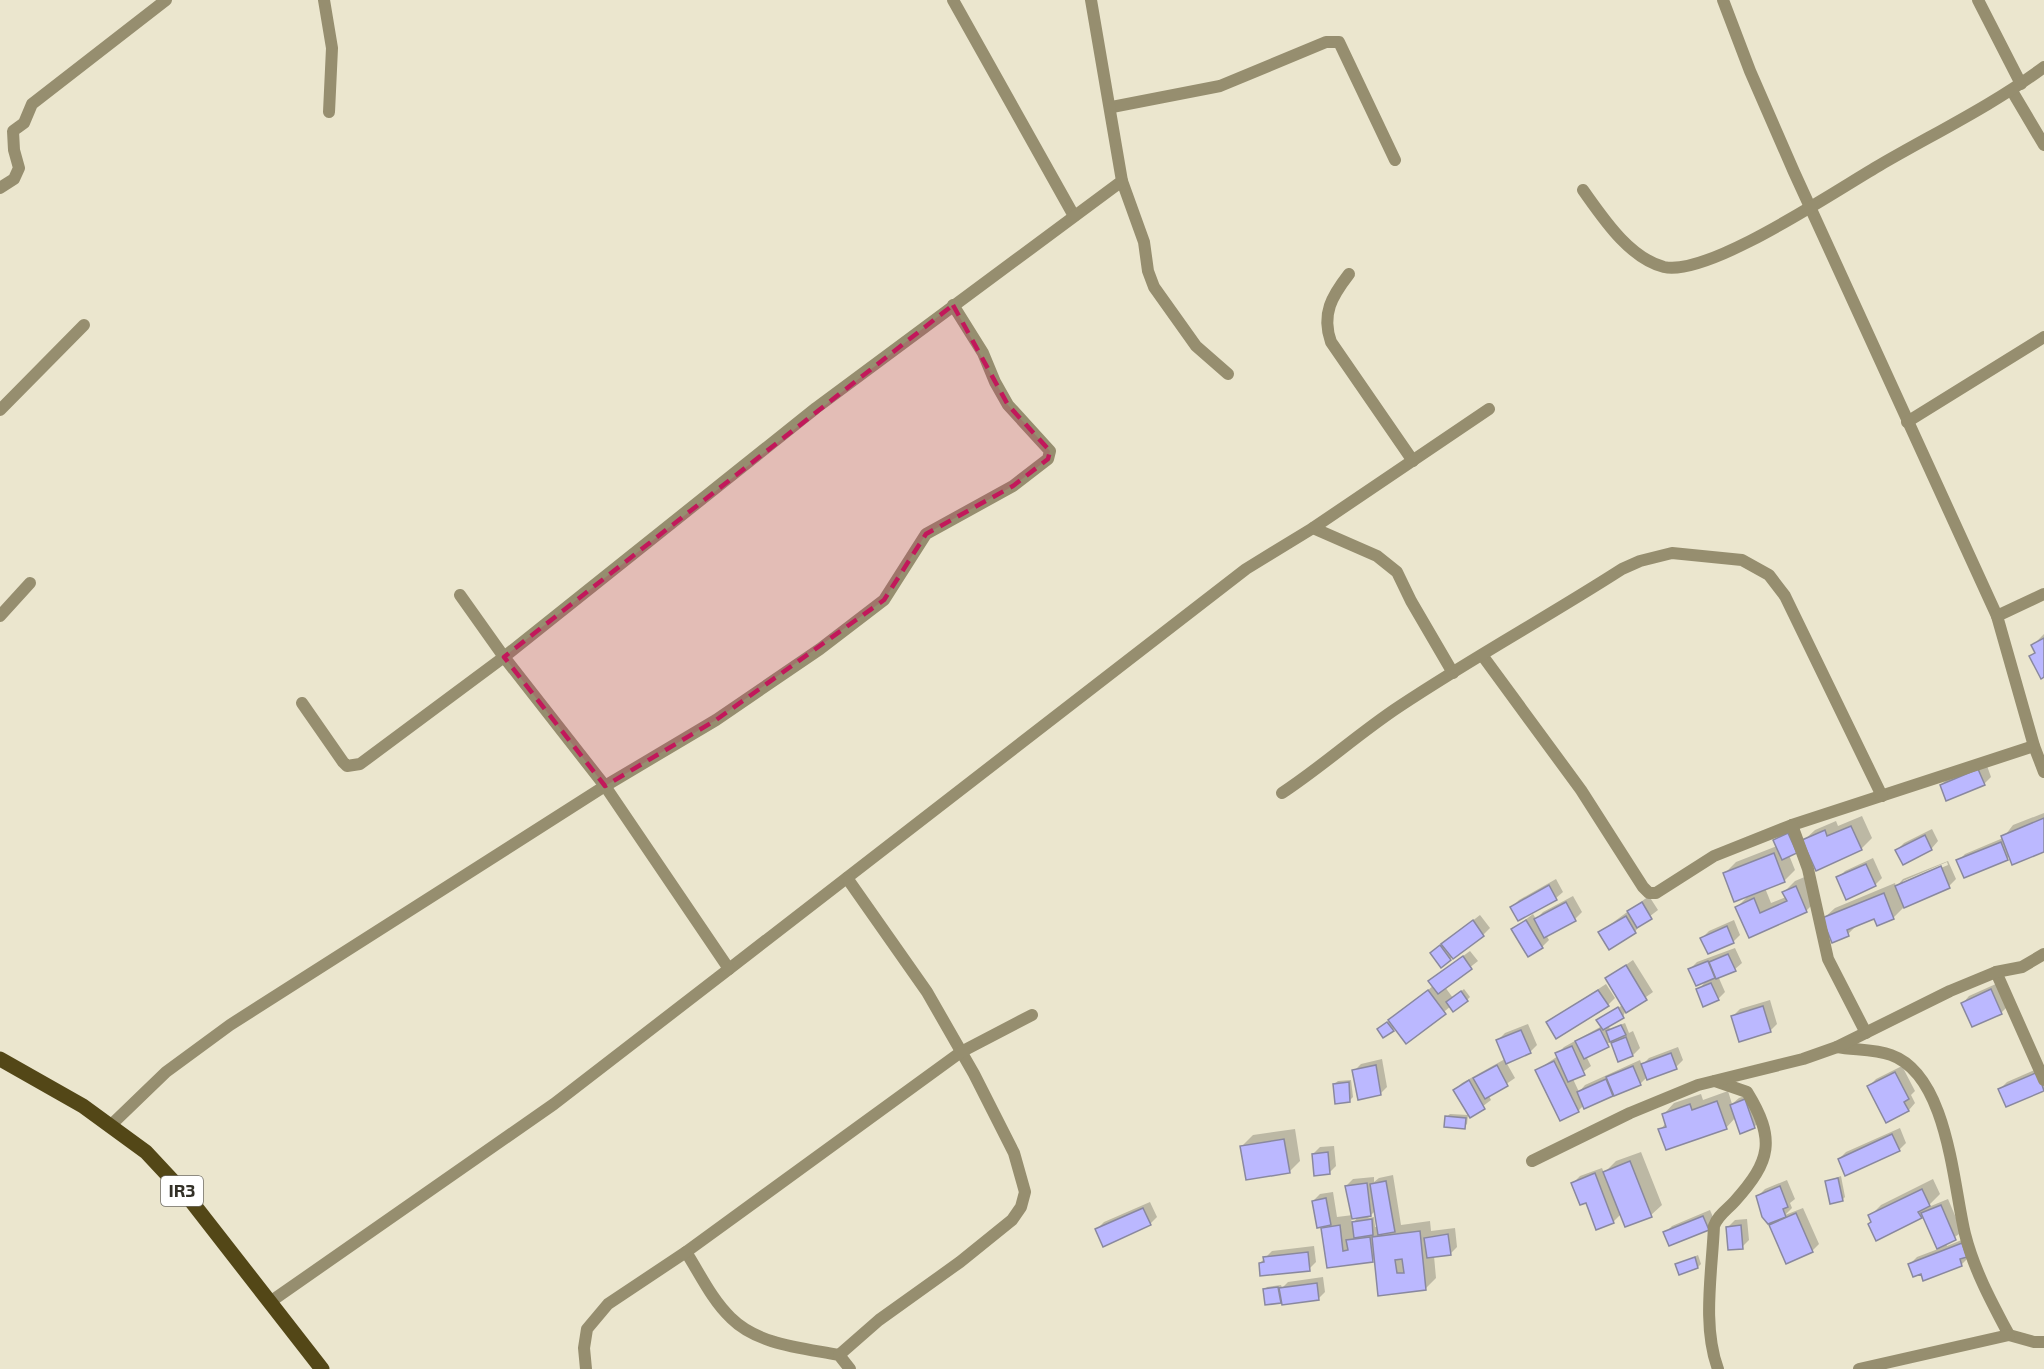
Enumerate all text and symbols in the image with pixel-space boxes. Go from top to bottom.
road number: IR3 [161,1176,203,1206]

